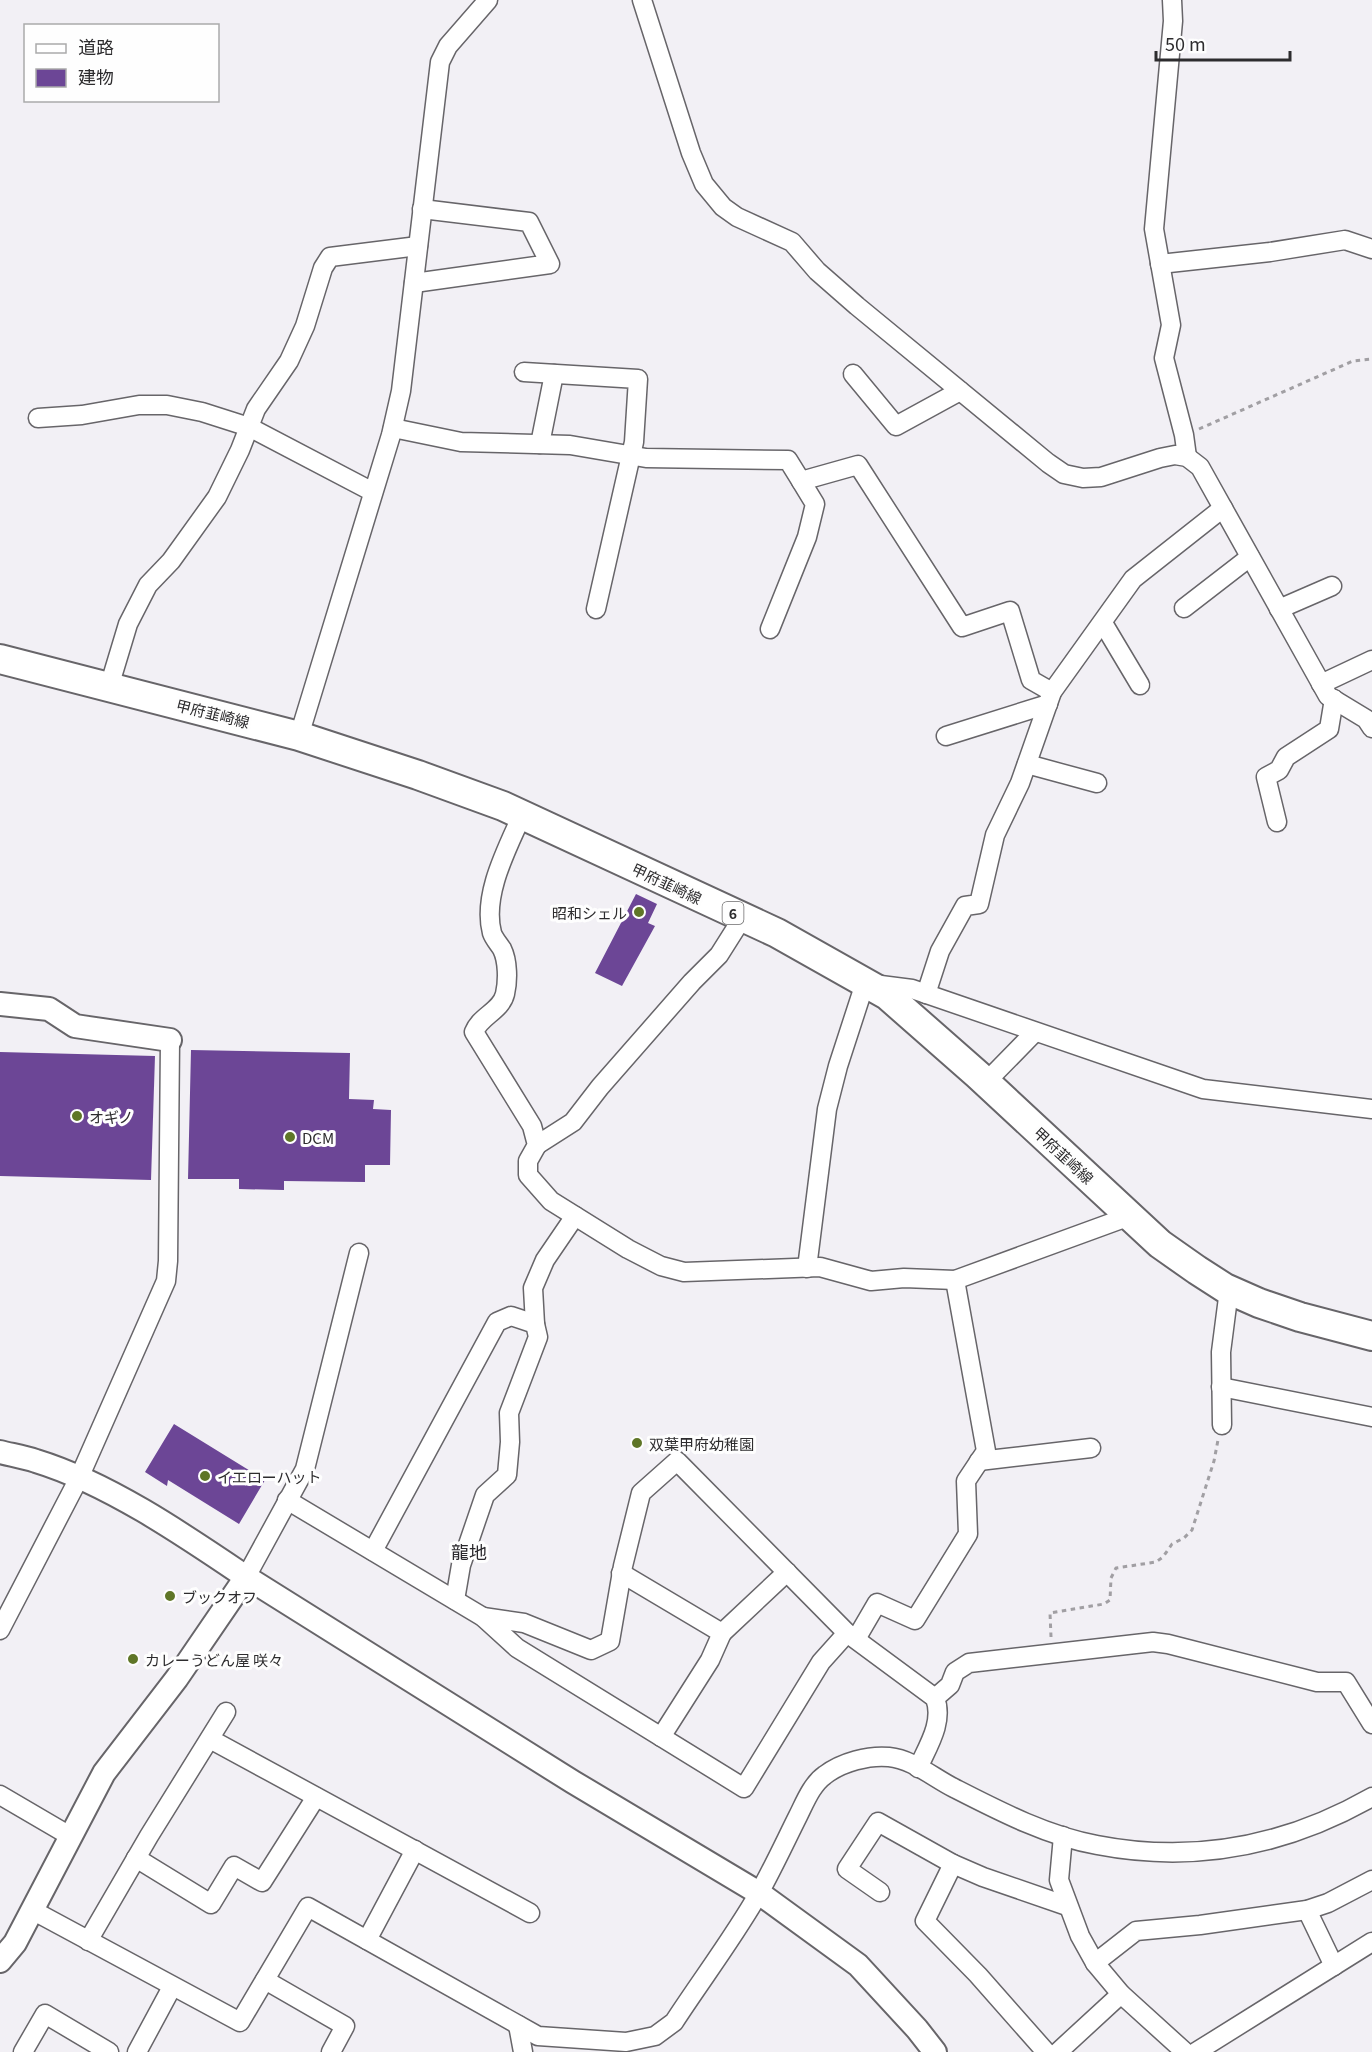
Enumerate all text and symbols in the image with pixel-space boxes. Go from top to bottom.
legend [24,24,219,102]
scale bar [1156,24,1290,62]
text: 50 m [1165,30,1206,56]
text: 道路 [78,33,114,59]
text: 建物 [78,63,114,89]
street label: 甲府韮崎線 [174,694,252,732]
street label: 甲府韮崎線 [629,858,705,908]
place label: 昭和シェル [552,902,627,923]
road number: 6 [722,902,744,924]
marker: 昭和シェル [632,905,646,919]
place label: オギノ [89,1106,133,1127]
marker: オギノ [70,1109,84,1123]
street label: 甲府韮崎線 [1029,1122,1099,1188]
place label: DCM [302,1127,334,1148]
marker: DCM [283,1130,297,1144]
place label: 双葉甲府幼稚園 [649,1433,754,1454]
marker: 双葉甲府幼稚園 [630,1436,644,1450]
place label: イエローハット [217,1466,322,1487]
marker: イエローハット [198,1469,212,1483]
district label: 龍地 [451,1538,487,1564]
place label: ブックオフ [182,1586,257,1607]
marker: ブックオフ [163,1589,177,1603]
place label: カレーうどん屋 咲々 [145,1649,283,1670]
marker: カレーうどん屋 咲々 [126,1652,140,1666]

